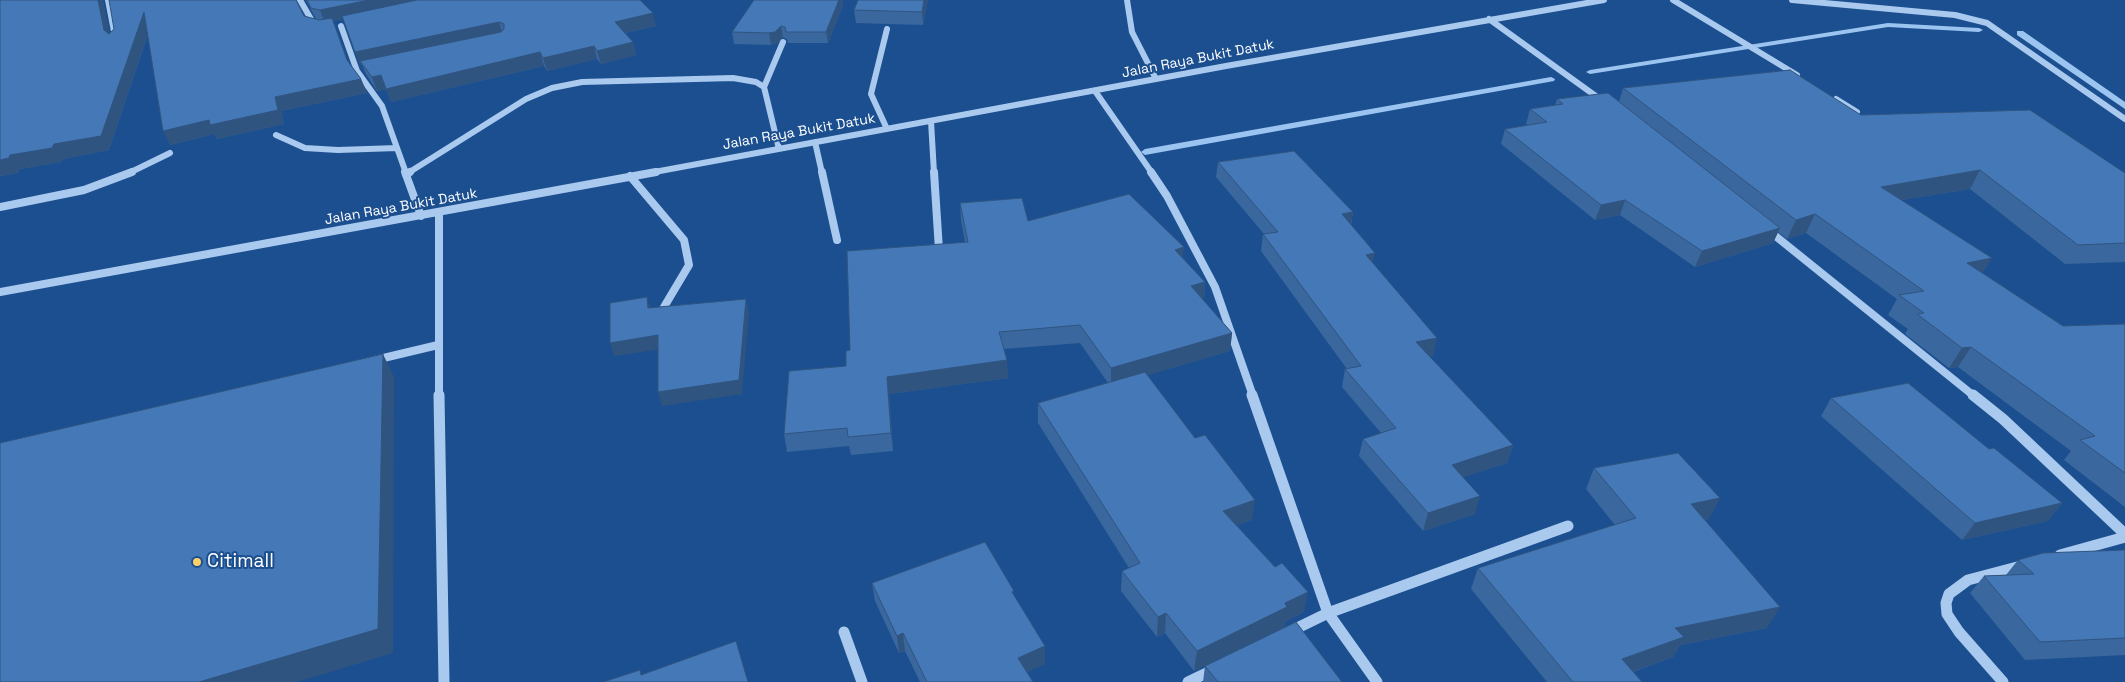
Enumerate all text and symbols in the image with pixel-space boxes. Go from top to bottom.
street label: Jalan Raya Bukit Datuk [1120,36,1276,82]
street label: Jalan Raya Bukit Datuk [721,110,877,154]
street label: Jalan Raya Bukit Datuk [323,185,479,229]
place label: Citimall [207,551,274,573]
marker: Citimall [191,556,203,568]

